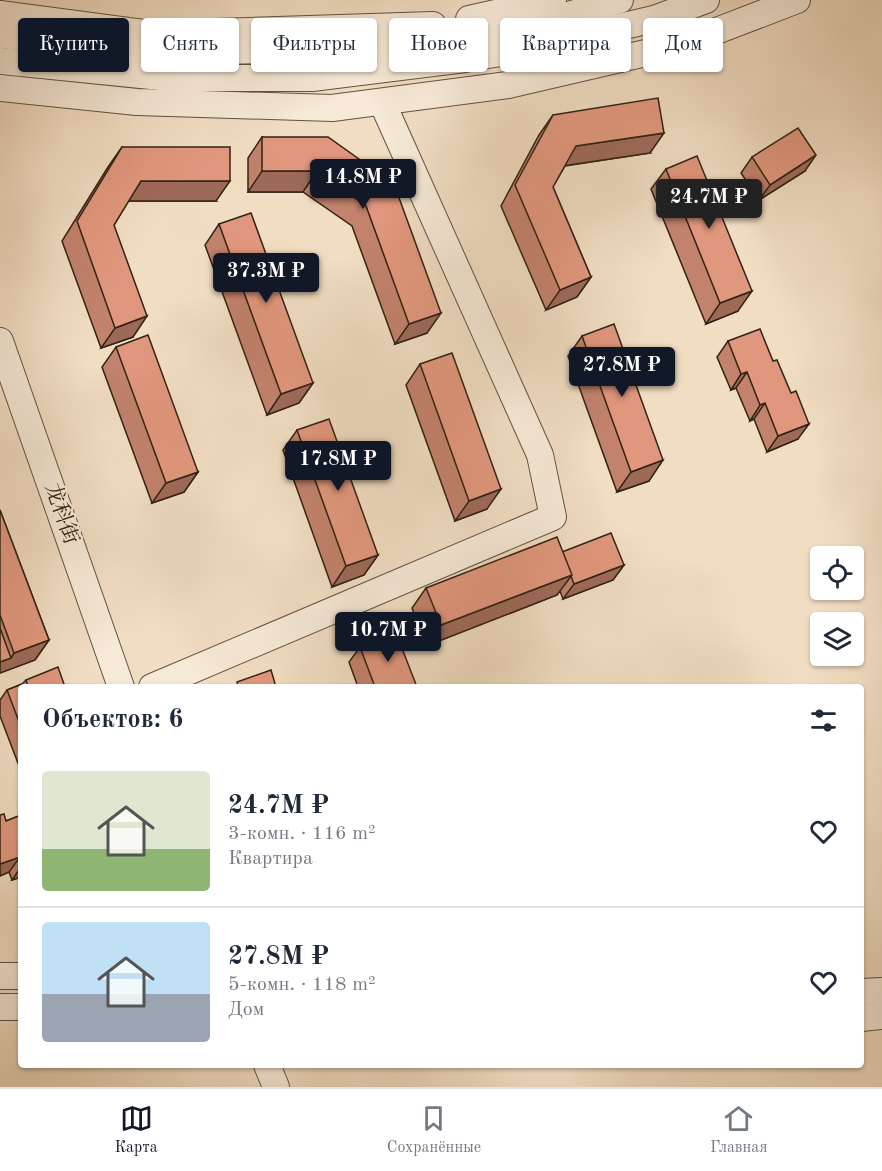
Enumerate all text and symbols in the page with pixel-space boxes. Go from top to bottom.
chip: Купить [18,18,129,72]
chip: Снять [141,18,239,72]
chip: Фильтры [251,18,377,72]
chip: Новое [389,18,488,72]
chip: Квартира [500,18,631,72]
chip: Дом [643,18,723,72]
pin: 14.8M ₽ [308,159,418,210]
text: 14.8M ₽ [324,168,402,188]
pin: 24.7M ₽ [654,179,764,230]
text: 24.7M ₽ [670,188,748,208]
pin: 37.3M ₽ [211,253,321,304]
text: 37.3M ₽ [227,262,305,282]
pin: 27.8M ₽ [567,347,677,398]
text: 27.8M ₽ [583,356,661,376]
pin: 17.8M ₽ [283,441,393,492]
text: 17.8M ₽ [299,450,377,470]
street label: 龙科街 [41,480,83,547]
map controls [810,546,864,666]
button: locate [810,546,864,600]
pin: 10.7M ₽ [333,612,443,663]
button: layers [810,612,864,666]
text: 10.7M ₽ [349,621,427,641]
icon: filters [807,704,840,737]
text: Объектов: 6 [42,707,183,733]
text: 24.7M ₽ [228,793,329,819]
icon: home [90,795,162,867]
icon: heart [807,815,840,848]
text: 3-комн. · 116 m² [228,824,376,844]
text: Квартира [228,849,313,869]
text: 27.8M ₽ [228,944,329,970]
icon: home [90,946,162,1018]
icon: heart [807,966,840,999]
text: 5-комн. · 118 m² [228,975,376,995]
text: Дом [228,1000,264,1020]
tab: Карта [114,1102,158,1158]
tab: Сохранённые [387,1102,481,1158]
tab: Главная [710,1102,768,1158]

